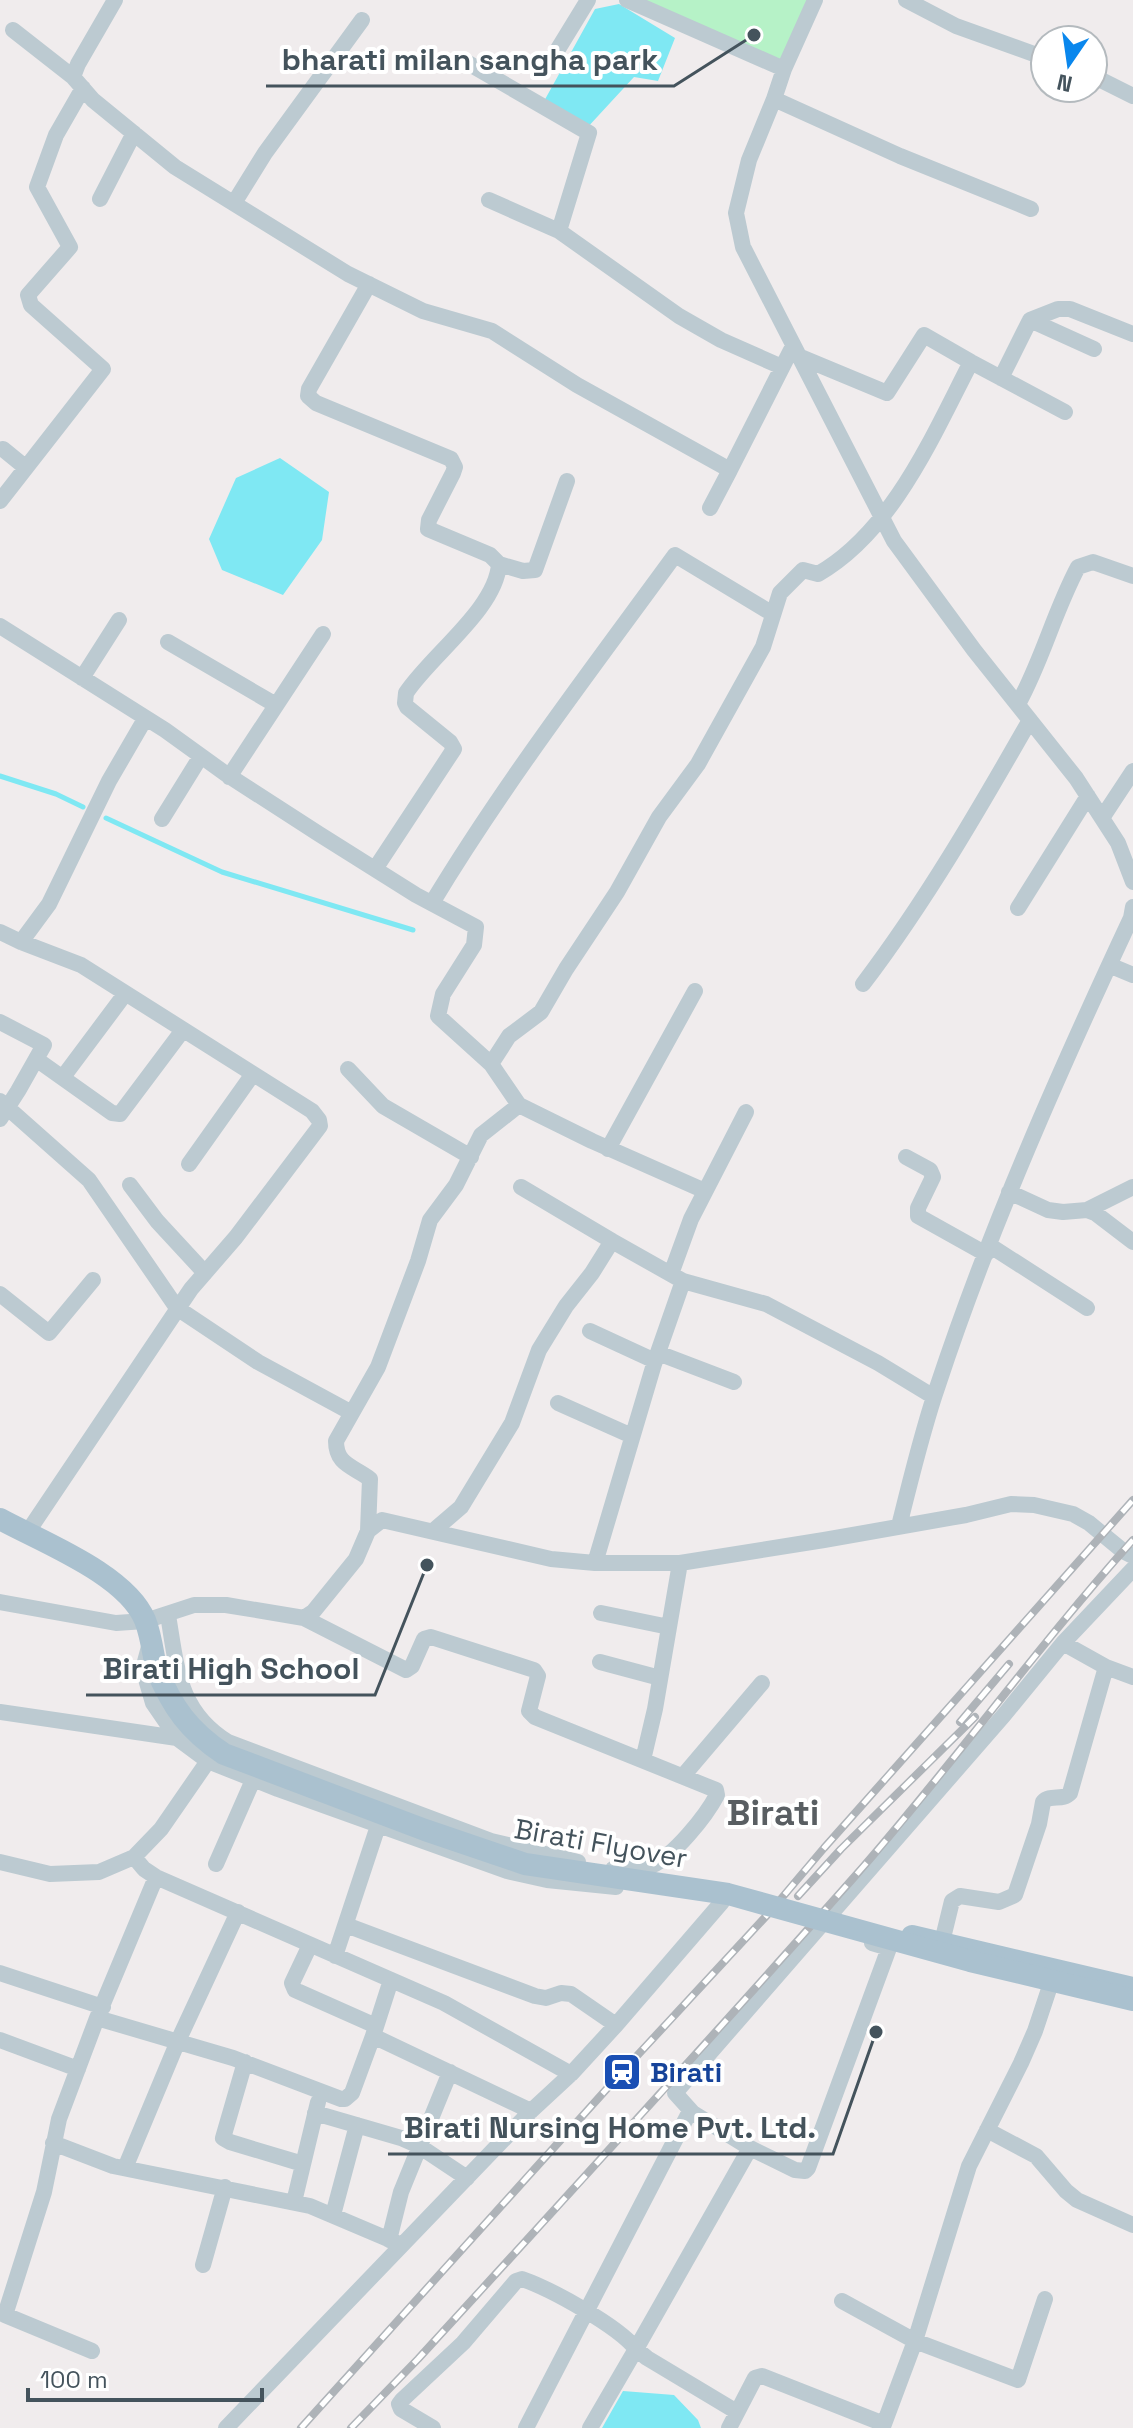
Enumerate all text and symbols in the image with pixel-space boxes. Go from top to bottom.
north arrow [1029,24,1109,104]
callout: bharati milan sangha park [266,32,674,86]
text: bharati milan sangha park [282,40,658,79]
text: N [1054,68,1075,99]
callout: Birati High School [86,1641,375,1695]
text: Birati High School [103,1649,359,1688]
district label: Birati [727,1790,819,1836]
street label: Birati Flyover [512,1810,690,1876]
station icon: Birati [601,2051,643,2093]
place label: Birati [650,2054,722,2090]
callout: Birati Nursing Home Pvt. Ltd. [388,2100,833,2154]
text: Birati Nursing Home Pvt. Ltd. [404,2108,816,2147]
scale bar [28,2352,262,2402]
text: 100 m [40,2364,108,2395]

